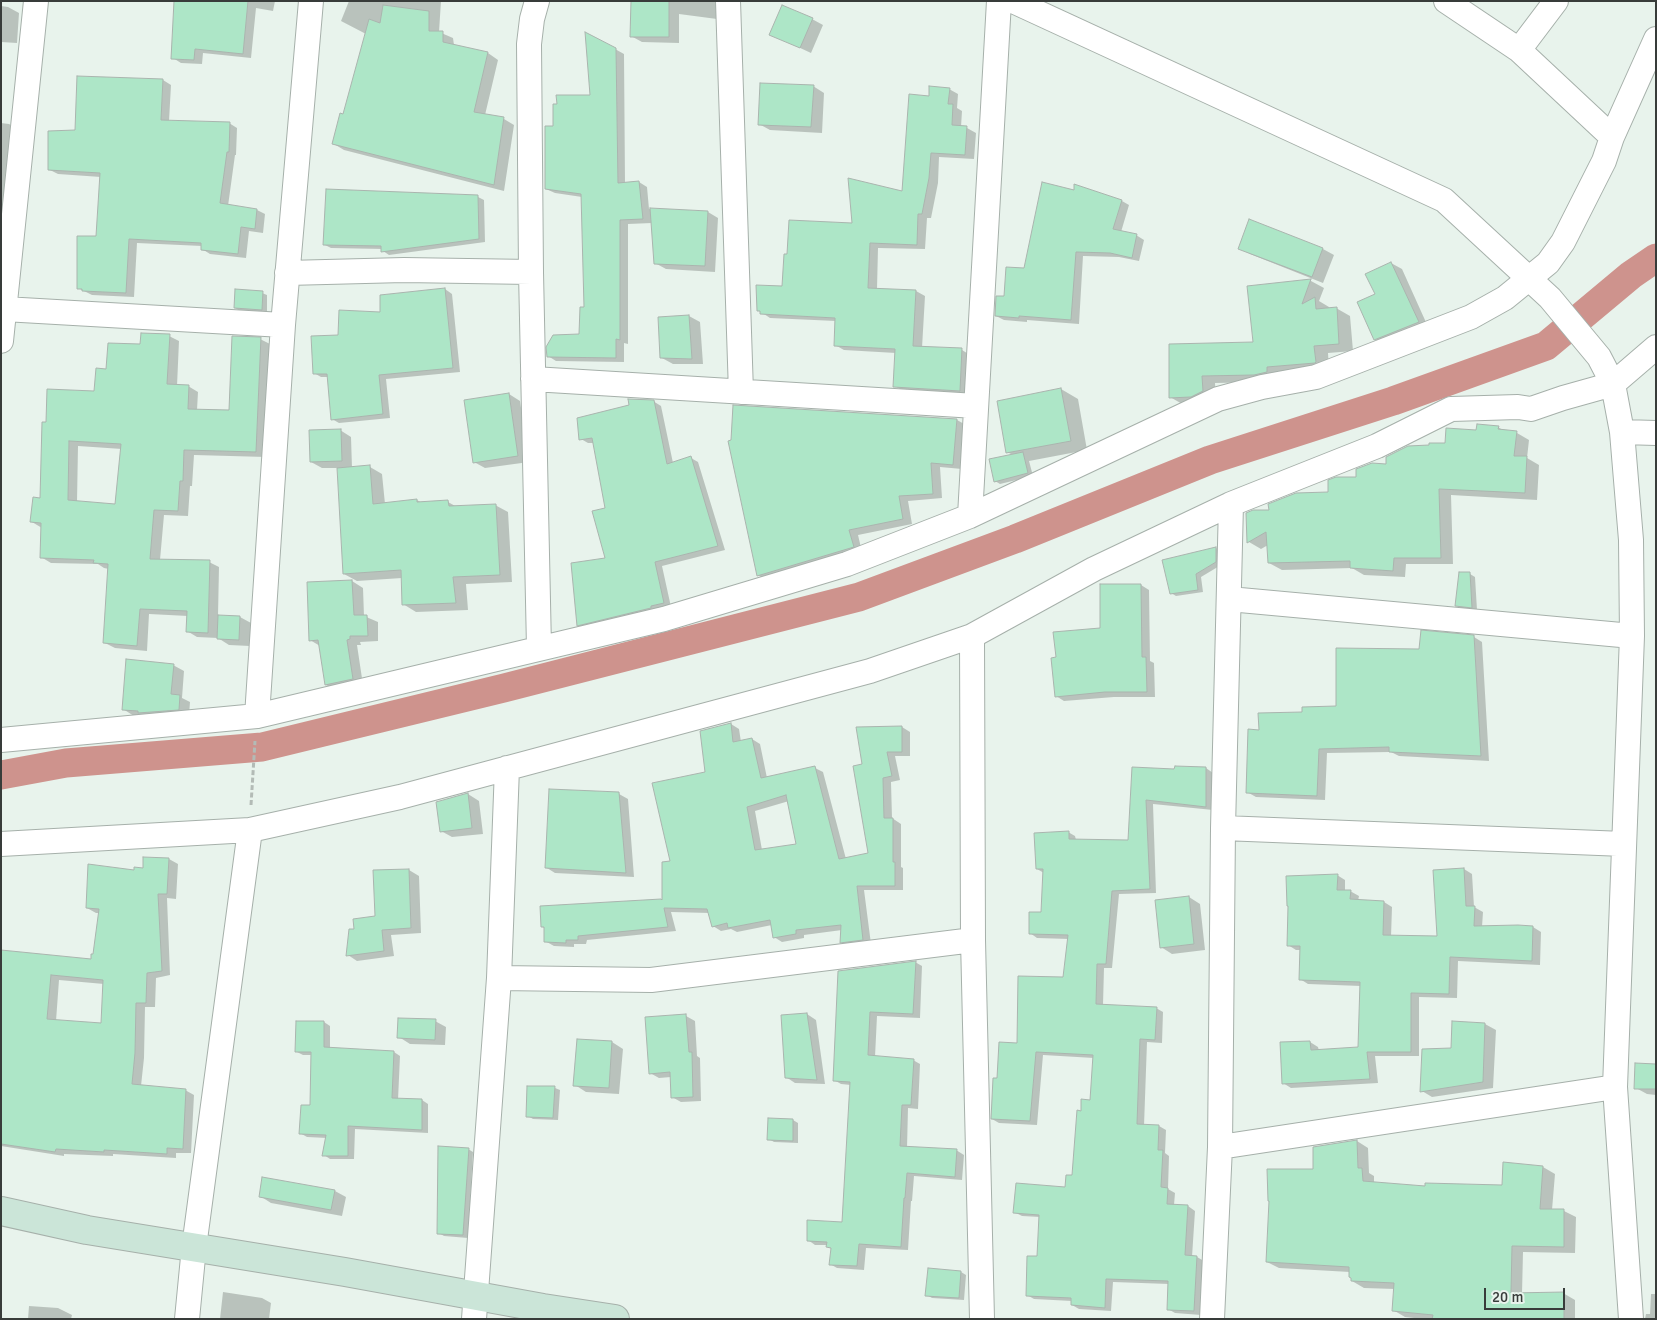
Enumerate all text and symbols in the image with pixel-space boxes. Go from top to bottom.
scale bar [1487,1278,1568,1310]
text: 20 m [1492,1288,1523,1306]

